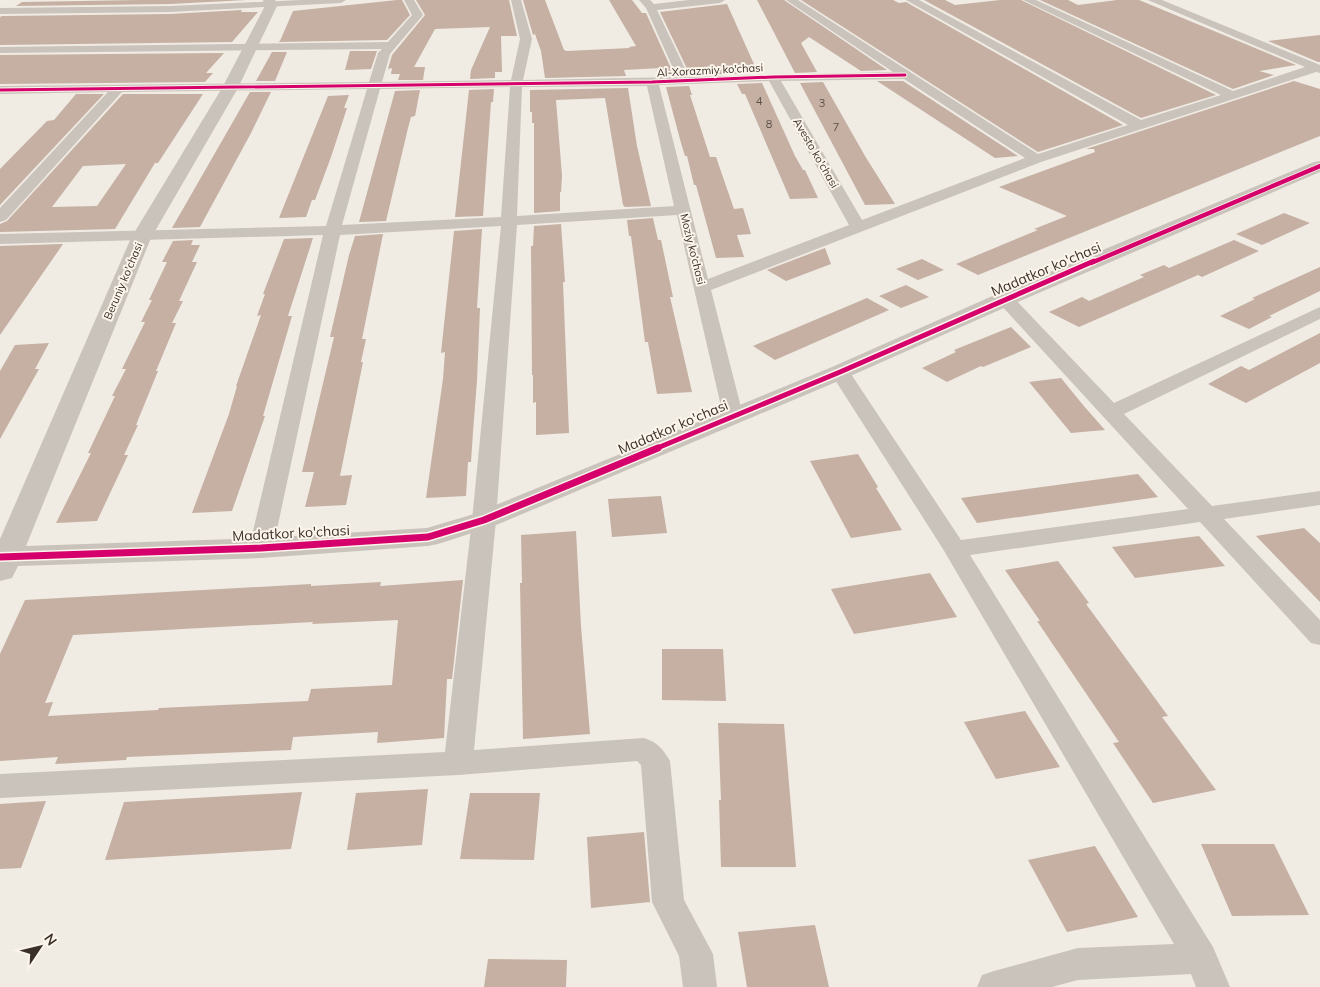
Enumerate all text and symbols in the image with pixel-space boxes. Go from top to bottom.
street label: Al-Xorazmiy ko'chasi [656,60,764,80]
house number: 4 [756,94,763,108]
house number: 3 [819,96,825,110]
street label: Avesto ko'chasi [790,115,842,191]
house number: 8 [766,117,773,131]
house number: 7 [833,120,839,134]
street label: Moziy ko‘chasi [677,212,709,286]
street label: Madatkor ko'chasi [988,238,1104,300]
street label: Beruniy ko'chasi [100,240,146,322]
street label: Madatkor ko'chasi [615,396,731,458]
street label: Madatkor ko'chasi [232,521,350,545]
north arrow [15,922,65,972]
text: N [40,930,61,949]

